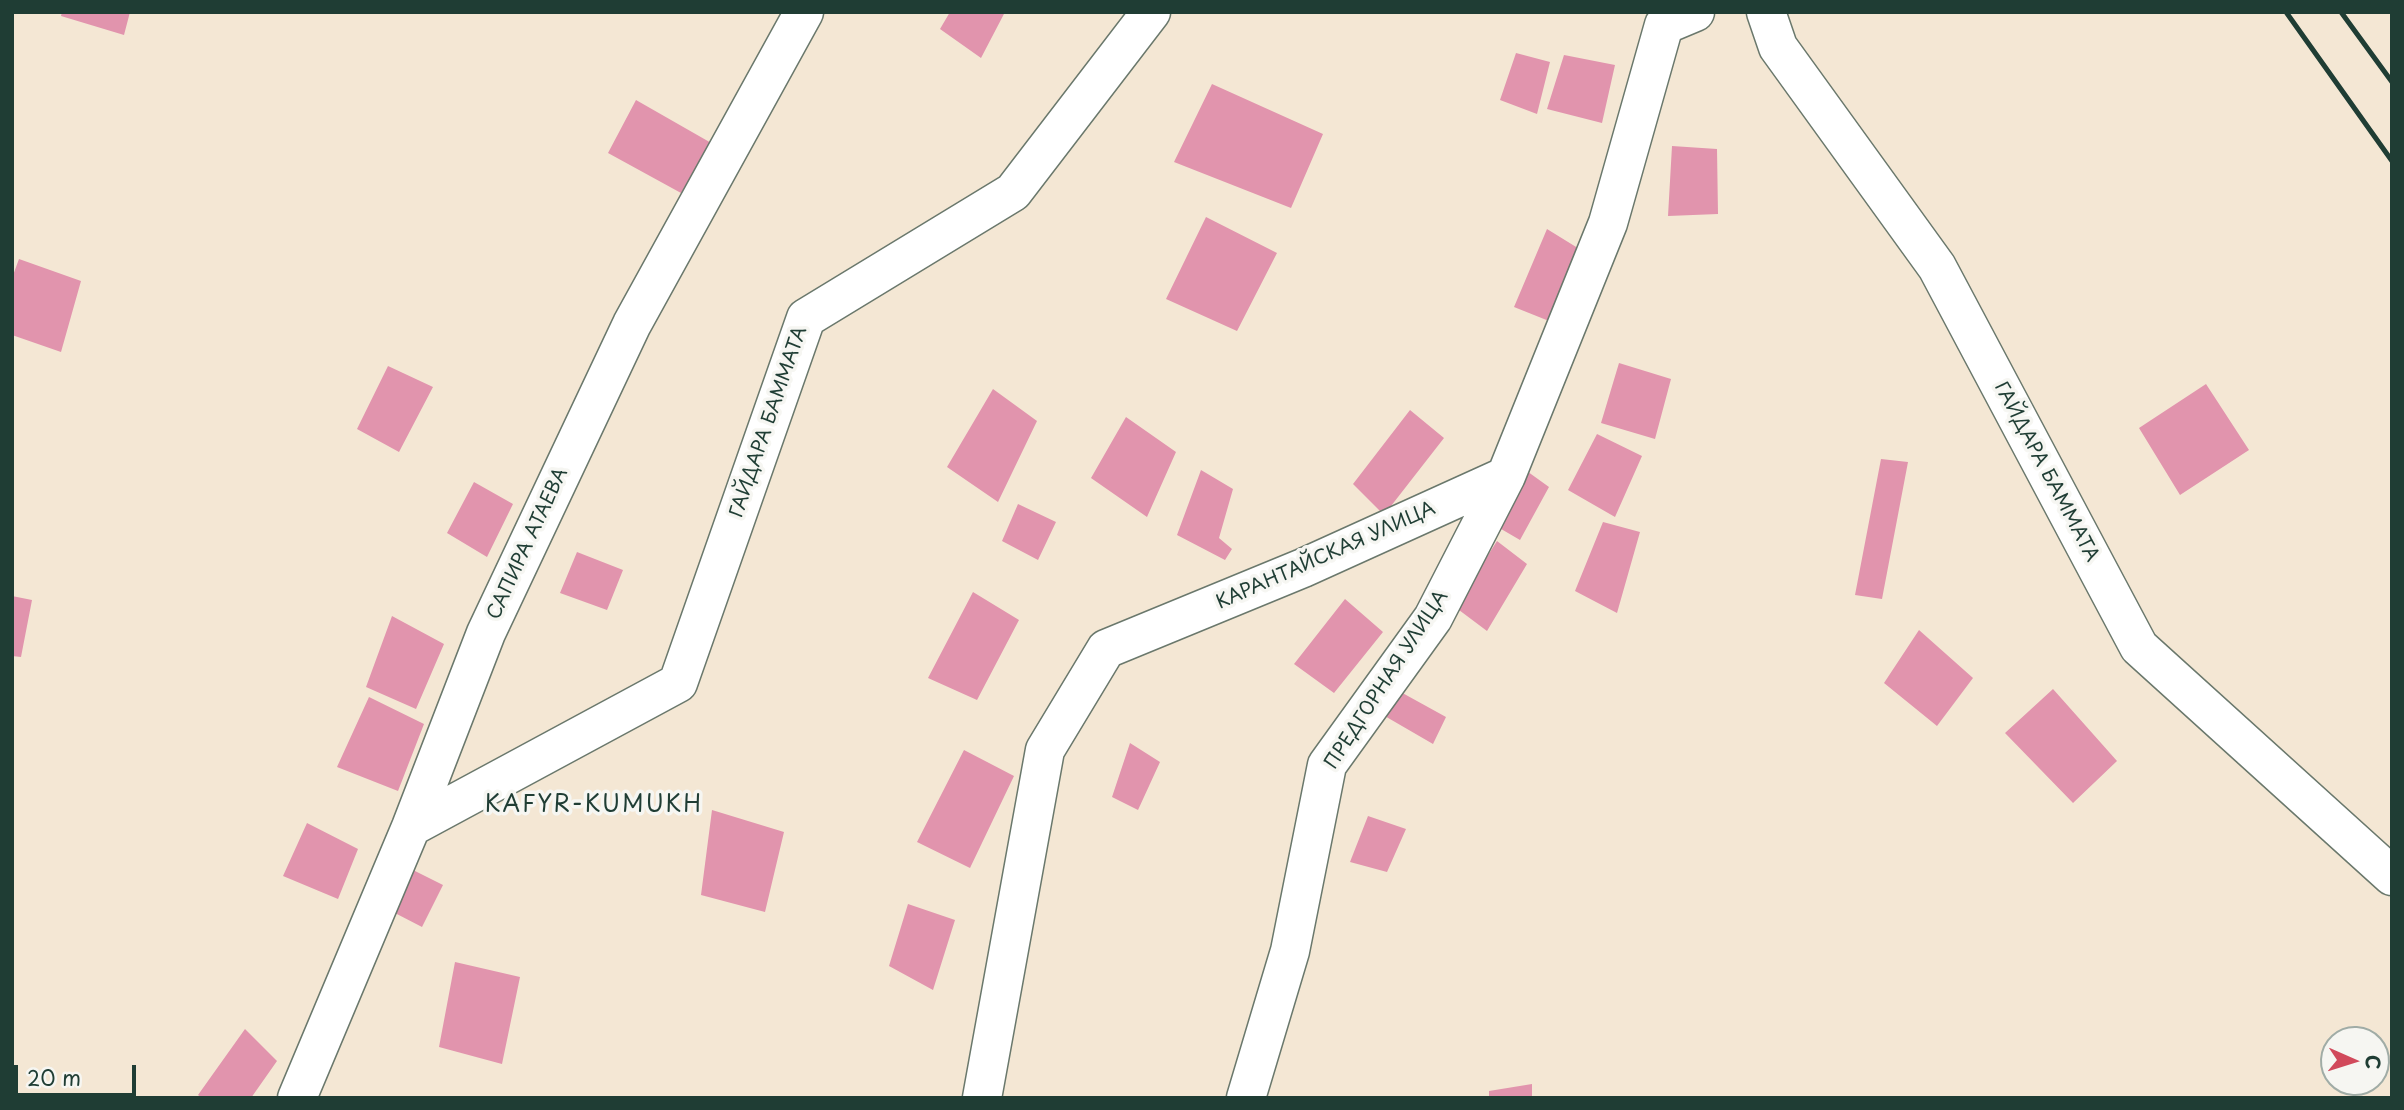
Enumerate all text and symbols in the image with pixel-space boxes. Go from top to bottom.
street label: ГАЙДАРА БАММАТА [726,324,812,520]
street label: ГАЙДАРА БАММАТА [1989,378,2103,566]
street label: САПИРА АТАЕВА [483,465,573,623]
street label: КАРАНТАЙСКАЯ УЛИЦА [1213,497,1439,615]
street label: ПРЕДГОРНАЯ УЛИЦА [1321,586,1453,774]
district label: KAFYR-KUMUKH [487,792,701,820]
north arrow [2320,1026,2390,1096]
scale bar [18,1050,140,1094]
text: С [2360,1054,2388,1070]
text: 20 m [27,1061,81,1093]

